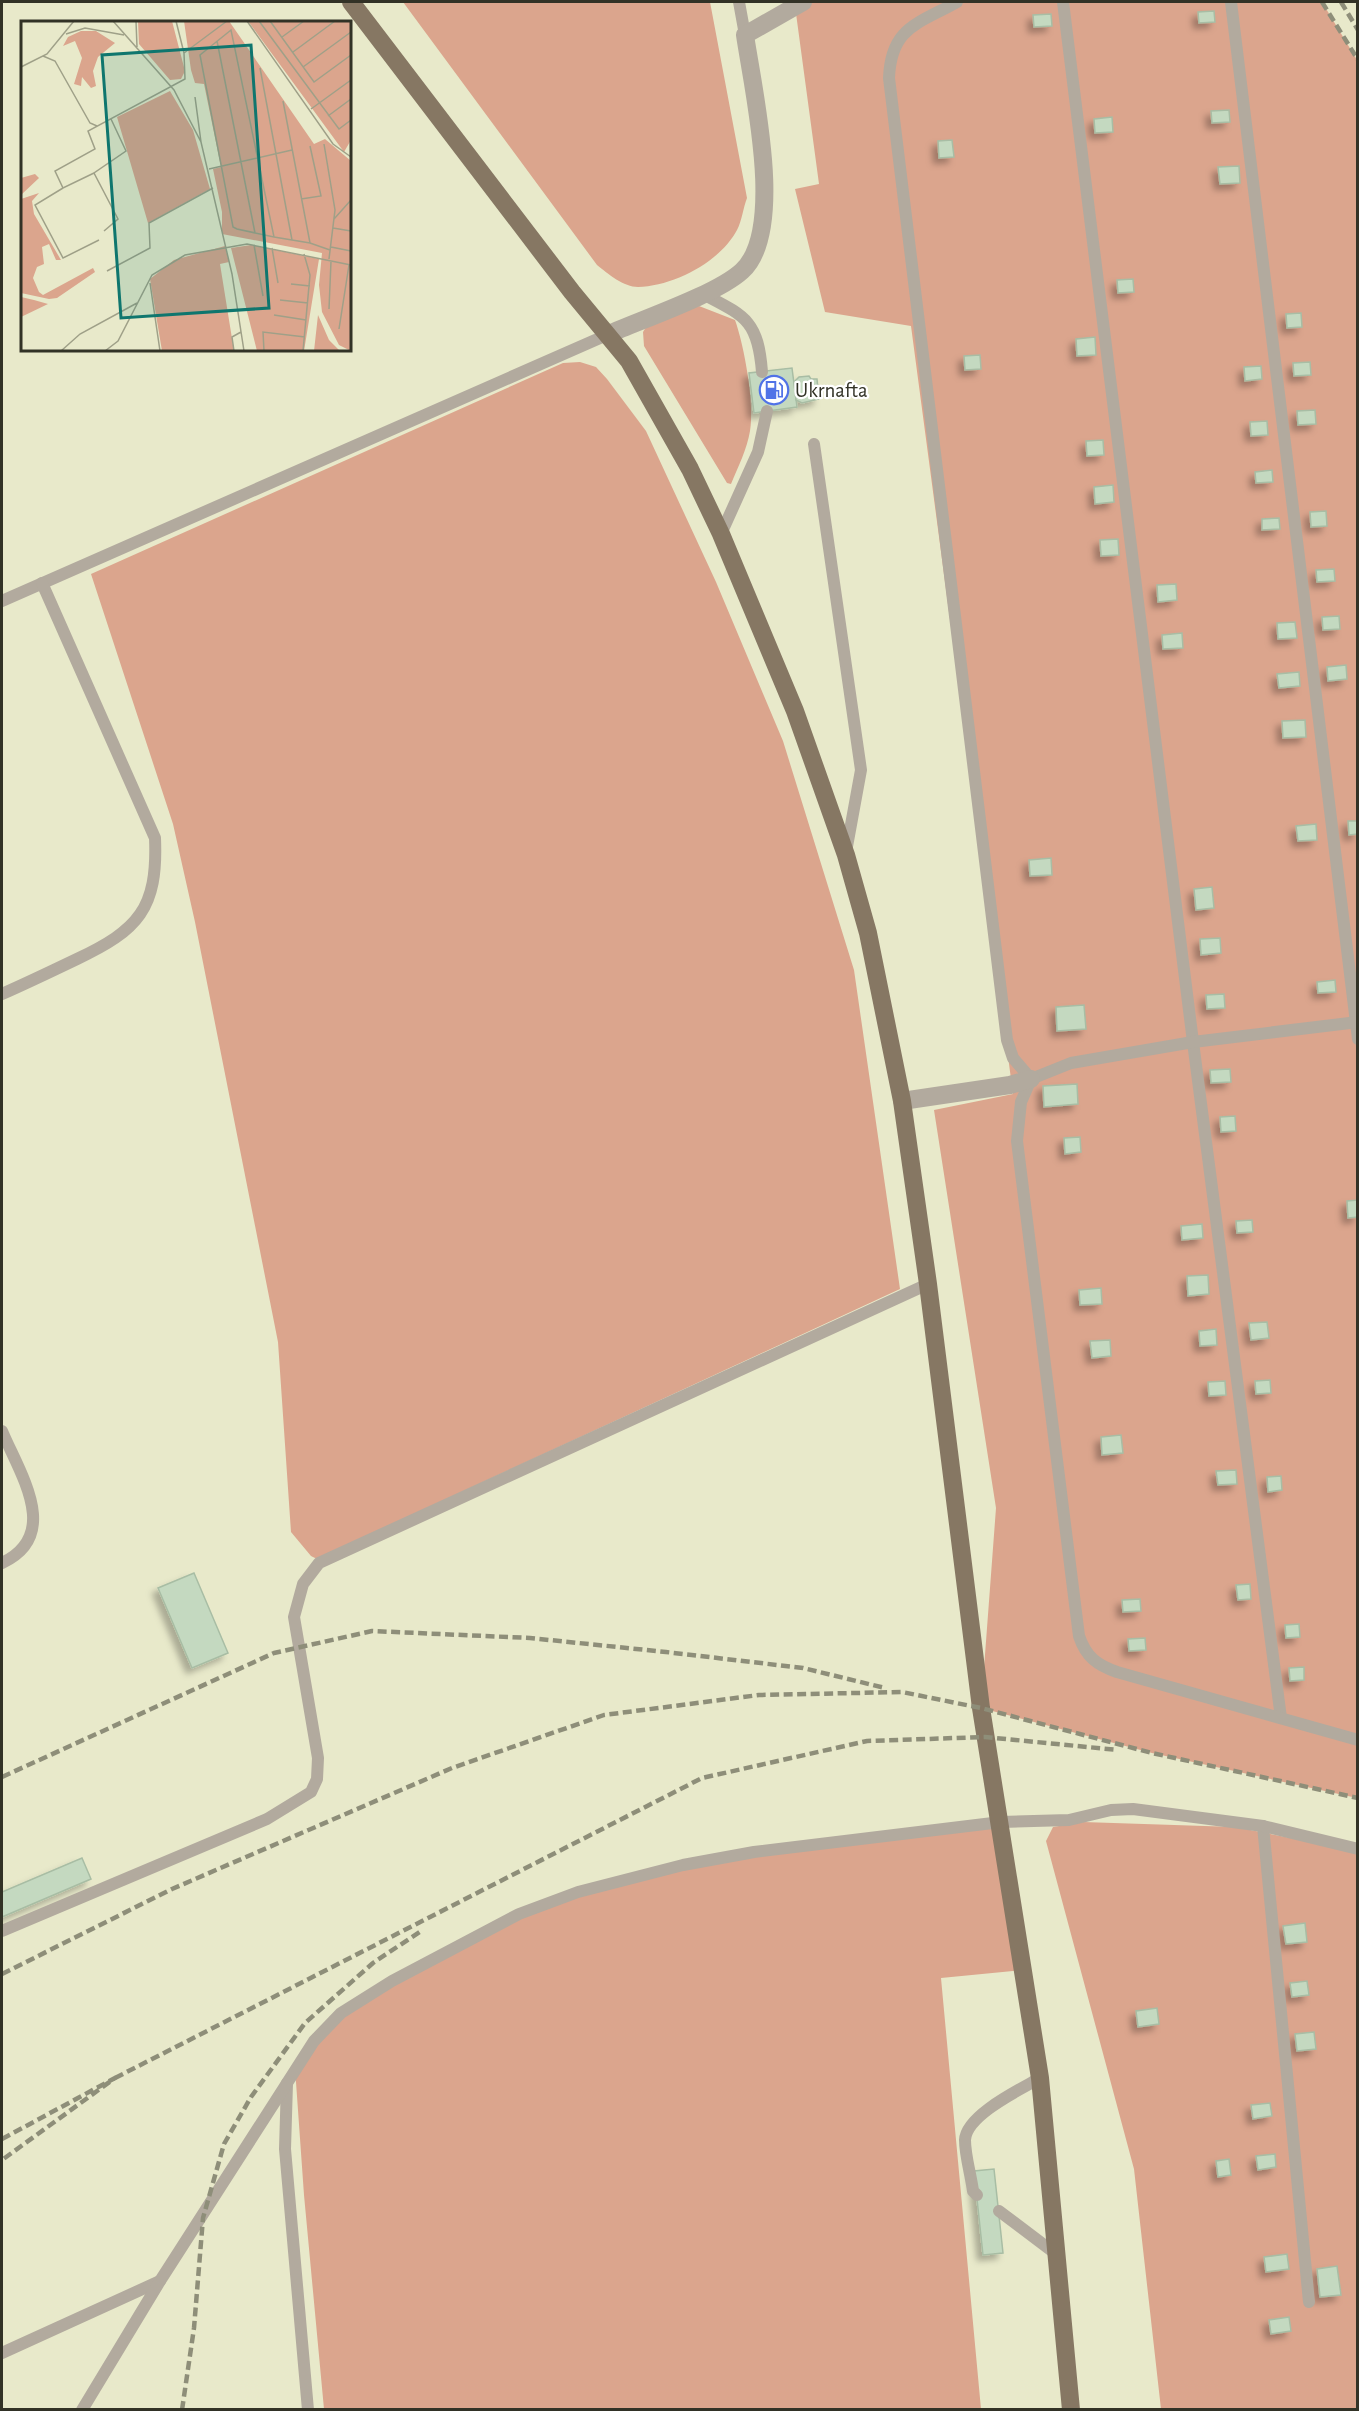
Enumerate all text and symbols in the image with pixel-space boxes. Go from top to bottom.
inset map [21,21,351,351]
fuel station icon: Ukrnafta [758,374,790,406]
place label: Ukrnafta [795,380,868,401]

